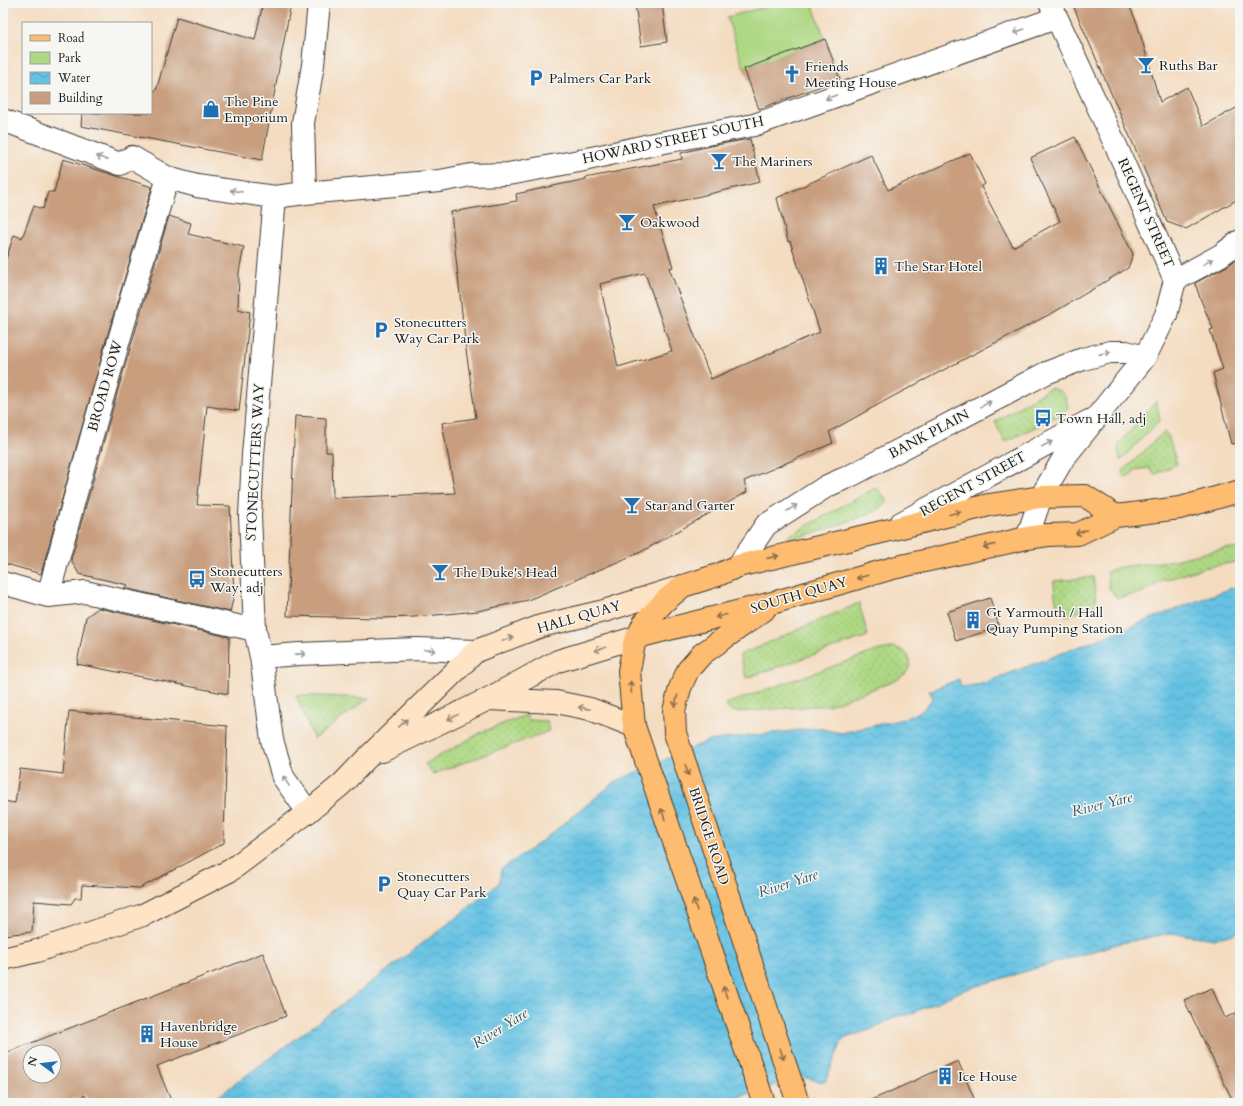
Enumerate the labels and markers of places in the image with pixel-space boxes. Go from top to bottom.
bar icon: Ruths Bar [1136,55,1156,75]
place label: Ruths Bar [1159,56,1218,75]
place label: Friends Meeting House [805,57,897,92]
church icon: Friends Meeting House [782,64,802,84]
parking icon: Palmers Car Park [526,68,546,88]
place label: Palmers Car Park [549,69,652,88]
place label: The Pine Emporium [224,92,288,127]
shop icon: The Pine Emporium [201,99,221,119]
bar icon: The Mariners [709,151,729,171]
place label: The Mariners [732,152,813,171]
bar icon: Oakwood [617,212,637,232]
place label: Oakwood [640,213,700,232]
building icon: The Star Hotel [871,256,891,276]
place label: The Star Hotel [894,257,982,276]
place label: Stonecutters Way Car Park [393,313,480,348]
parking icon: Stonecutters Way Car Park [371,320,391,340]
bus stop icon: Town Hall, adj [1033,408,1053,428]
place label: Town Hall, adj [1056,409,1146,428]
bar icon: Star and Garter [622,495,642,515]
place label: Star and Garter [645,496,736,515]
place label: Stonecutters Way, adj [209,562,283,597]
bar icon: The Duke's Head [430,562,450,582]
place label: The Duke's Head [453,563,558,582]
bus stop icon: Stonecutters Way, adj [187,569,207,589]
place label: Gt Yarmouth / Hall Quay Pumping Station [986,603,1123,638]
building icon: Gt Yarmouth / Hall Quay Pumping Station [963,610,983,630]
place label: Stonecutters Quay Car Park [397,867,487,902]
parking icon: Stonecutters Quay Car Park [374,874,394,894]
place label: Havenbridge House [160,1017,237,1052]
building icon: Havenbridge House [137,1024,157,1044]
building icon: Ice House [935,1066,955,1086]
place label: Ice House [958,1067,1017,1086]

